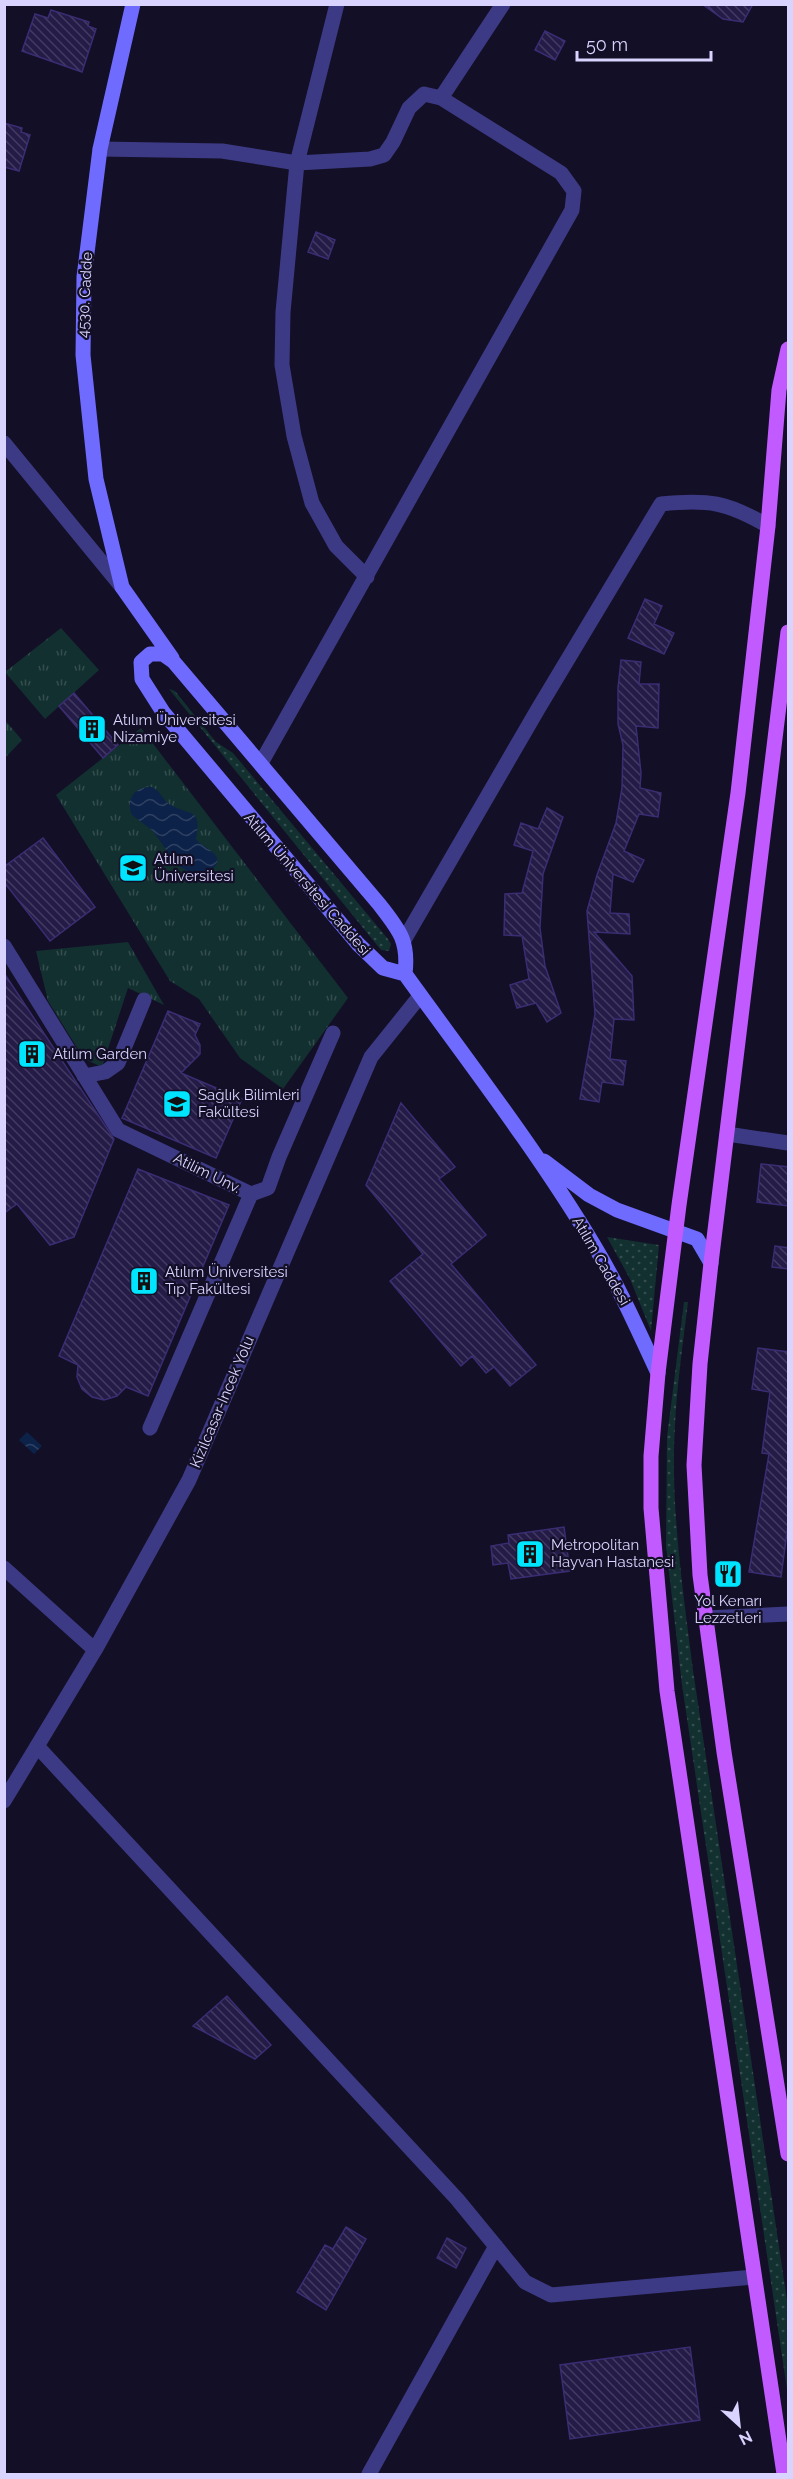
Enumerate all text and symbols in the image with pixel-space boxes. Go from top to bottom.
scale bar [577,24,710,62]
text: 50 m [586,34,628,55]
street label: 4530. Cadde [74,251,96,338]
place label: Atılım Üniversitesi Nizamiye [113,710,236,746]
building icon: Atılım Üniversitesi Nizamiye [76,713,108,745]
street label: Atılım Üniversitesi Caddesi [240,808,375,959]
place label: Atılım Üniversitesi [154,850,234,885]
school or university icon: Atılım Üniversitesi [117,852,149,884]
building icon: Atılım Garden [16,1038,48,1070]
place label: Atılım Garden [53,1045,147,1063]
place label: Sağlık Bilimleri Fakültesi [198,1086,300,1121]
school or university icon: Sağlık Bilimleri Fakültesi [161,1088,193,1120]
street label: Atilim Unv. [170,1149,244,1197]
street label: Atılım Caddesi [568,1213,634,1309]
place label: Atılım Üniversitesi Tıp Fakültesi [165,1262,288,1298]
building icon: Atılım Üniversitesi Tıp Fakültesi [128,1265,160,1297]
street label: Kizilcasar-Incek Yolu [186,1333,258,1471]
place label: Metropolitan Hayvan Hastanesi [551,1536,674,1571]
building icon: Metropolitan Hayvan Hastanesi [514,1538,546,1570]
restaurant icon: Yol Kenarı Lezzetleri [712,1558,744,1590]
place label: Yol Kenarı Lezzetleri [694,1592,762,1627]
north arrow [709,2395,769,2455]
text: N [736,2427,755,2449]

